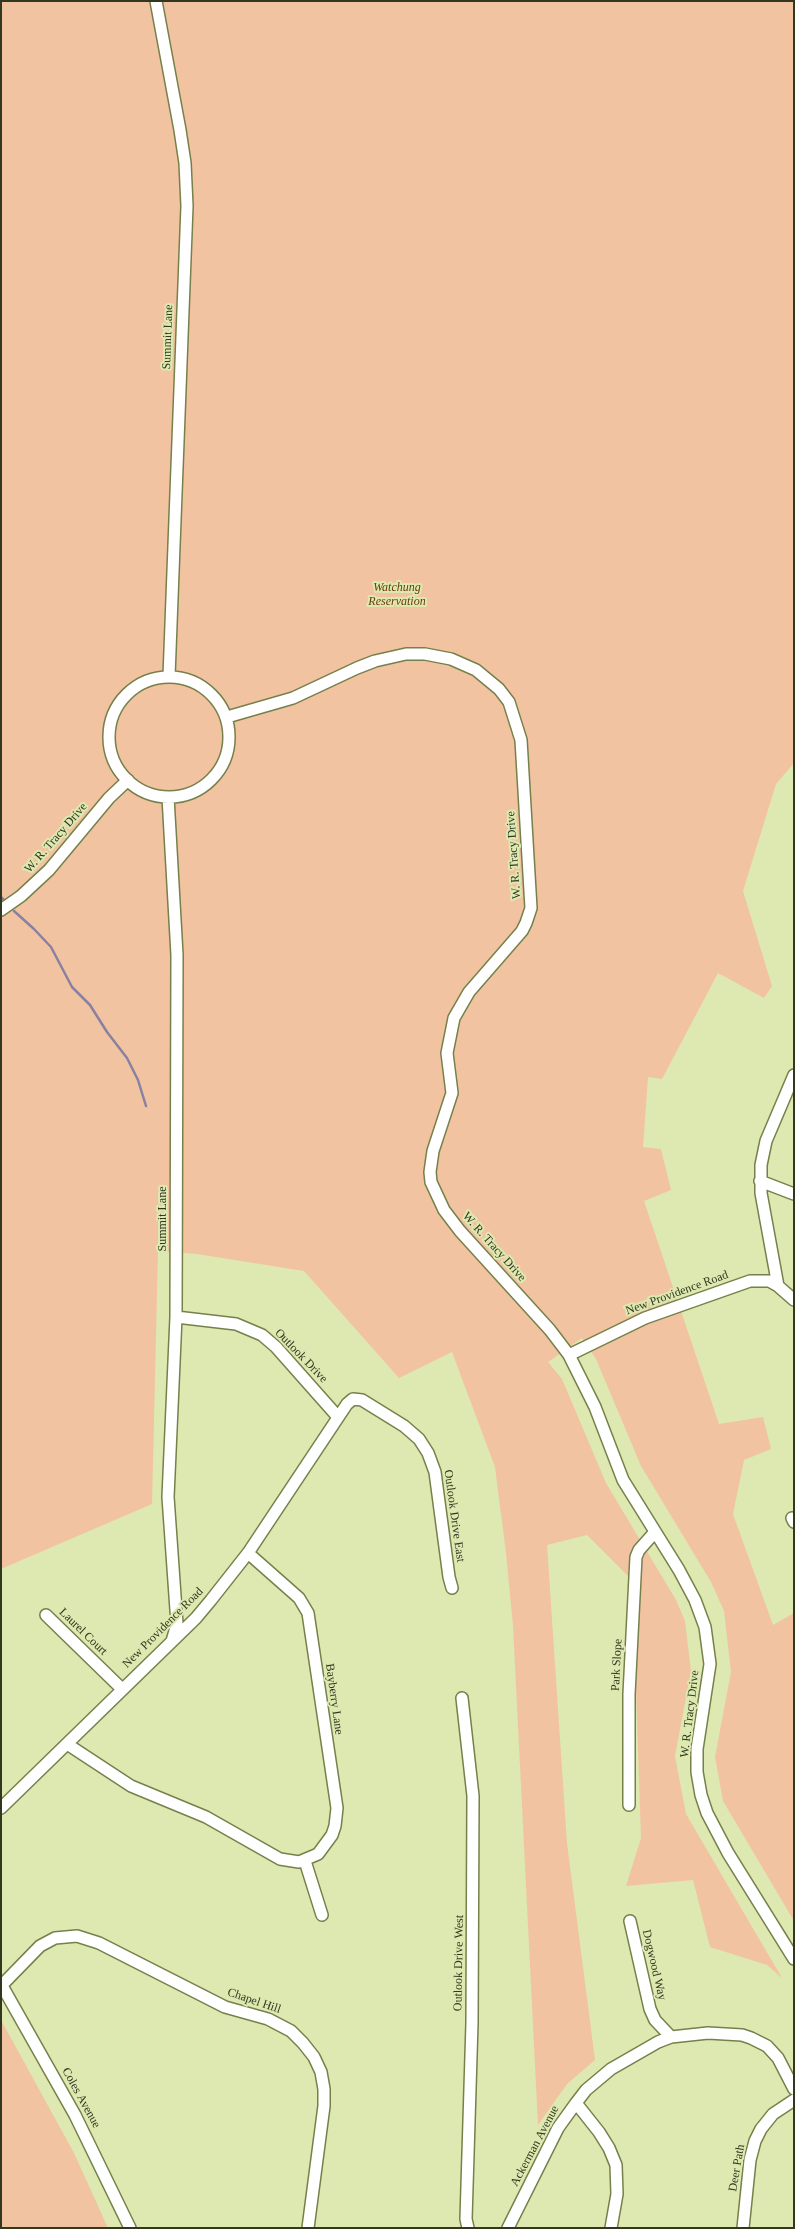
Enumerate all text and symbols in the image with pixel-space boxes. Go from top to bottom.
street label: Summit Lane [160,304,176,370]
park label: Watchung Reservation [368,581,426,609]
street label: W. R. Tracy Drive [22,800,90,876]
street label: W. R. Tracy Drive [504,811,524,899]
street label: Summit Lane [156,1187,170,1251]
street label: W. R. Tracy Drive [459,1209,529,1285]
street label: New Providence Road [624,1268,730,1318]
street label: Outlook Drive [272,1326,330,1386]
street label: Outlook Drive East [440,1469,468,1563]
street label: New Providence Road [120,1585,206,1671]
street label: Laurel Court [56,1605,110,1659]
street label: Park Slope [608,1638,626,1692]
street label: Bayberry Lane [322,1663,346,1735]
street label: W. R. Tracy Drive [677,1669,703,1759]
street label: Outlook Drive West [451,1915,467,2011]
street label: Dogwood Way [639,1928,669,2002]
street label: Chapel Hill [225,1985,283,2017]
street label: Coles Avenue [59,2065,103,2131]
street label: Ackerman Avenue [508,2103,562,2189]
street label: Deer Path [726,2143,748,2193]

